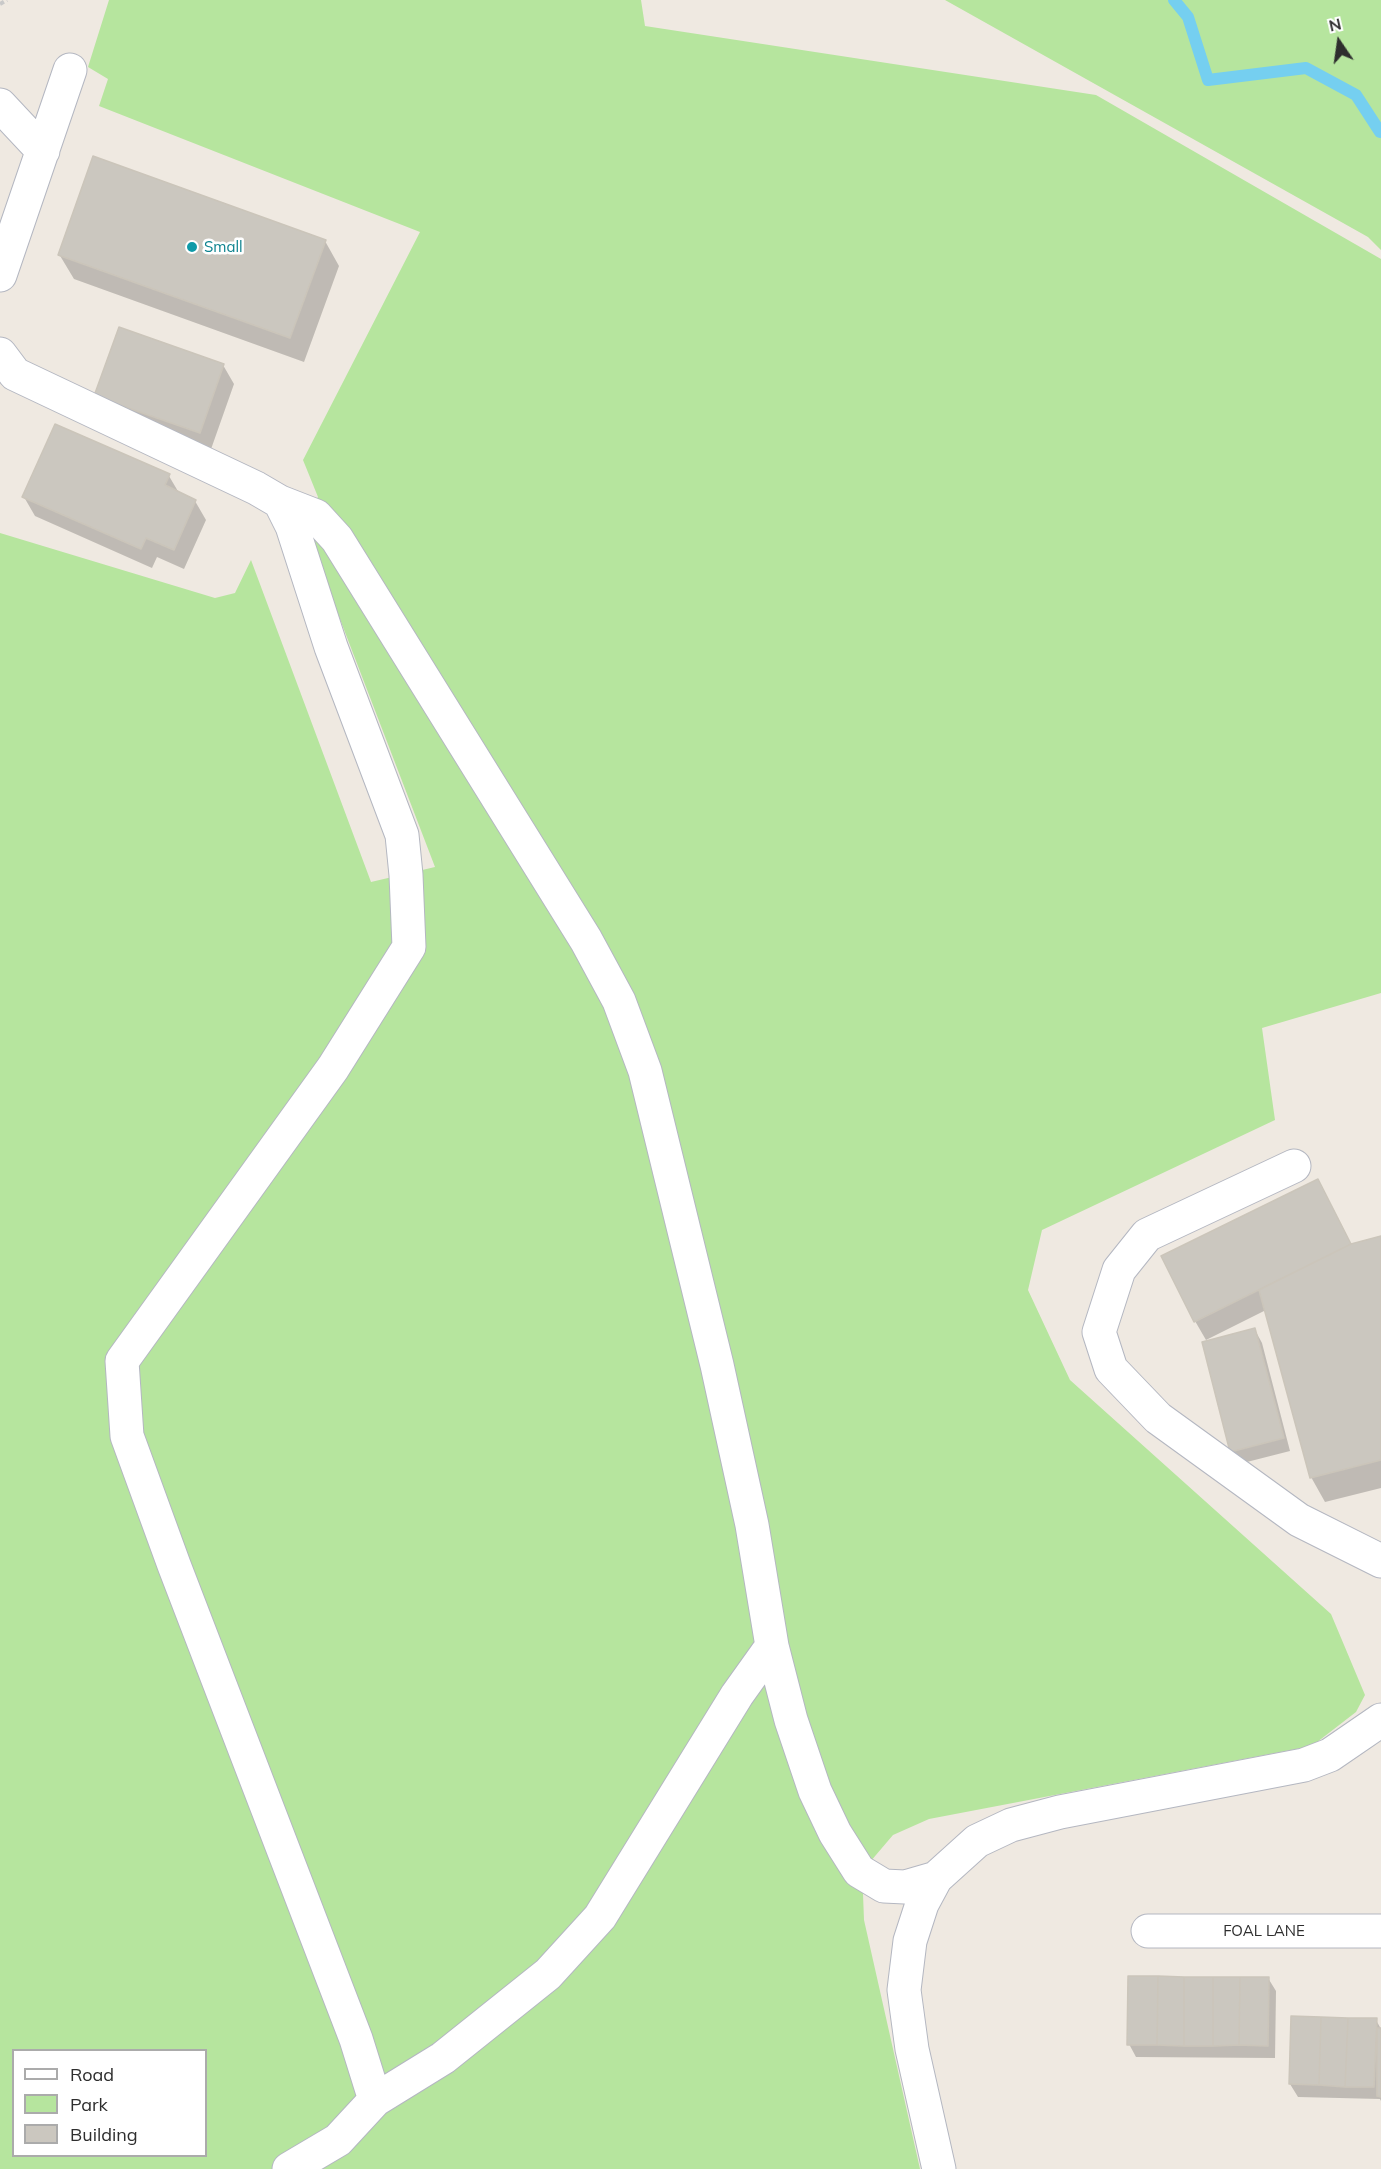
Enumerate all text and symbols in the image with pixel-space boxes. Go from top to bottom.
north arrow [1309,12,1369,72]
text: N [1327,13,1343,36]
place label: Small [204,238,243,256]
marker: Small [185,240,199,254]
street label: FOAL LANE [1223,1922,1305,1940]
legend [12,2049,207,2157]
text: Road [70,2063,114,2086]
text: Park [70,2093,108,2116]
text: Building [70,2123,138,2146]

